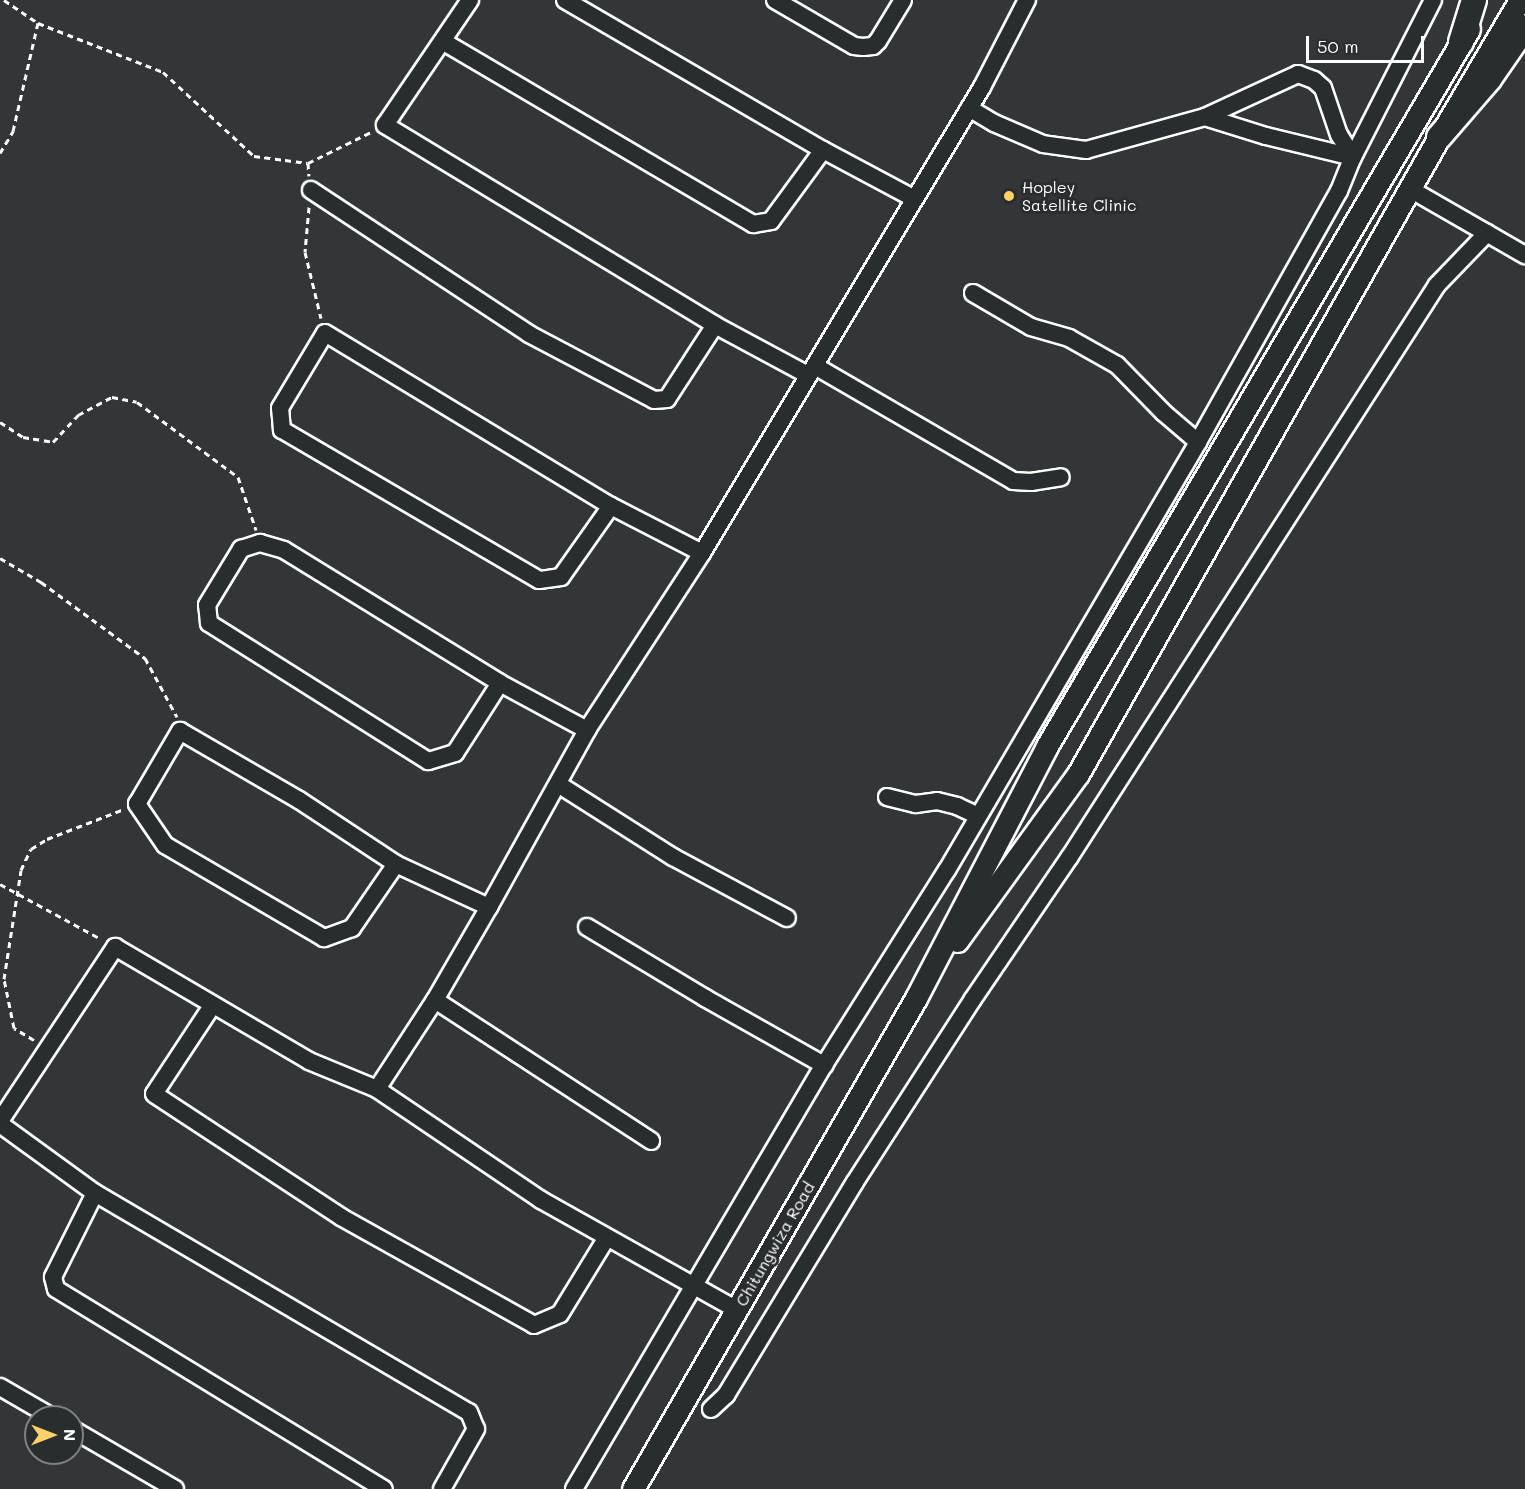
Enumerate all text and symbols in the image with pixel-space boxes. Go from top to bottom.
scale bar [1309,24,1428,62]
text: 50 m [1317,34,1359,58]
place label: Hopley Satellite Clinic [1022,177,1136,215]
marker: Hopley Satellite Clinic [1000,187,1018,205]
street label: Chitungwiza Road [732,1178,818,1310]
north arrow [24,1405,84,1465]
text: N [60,1429,81,1441]

